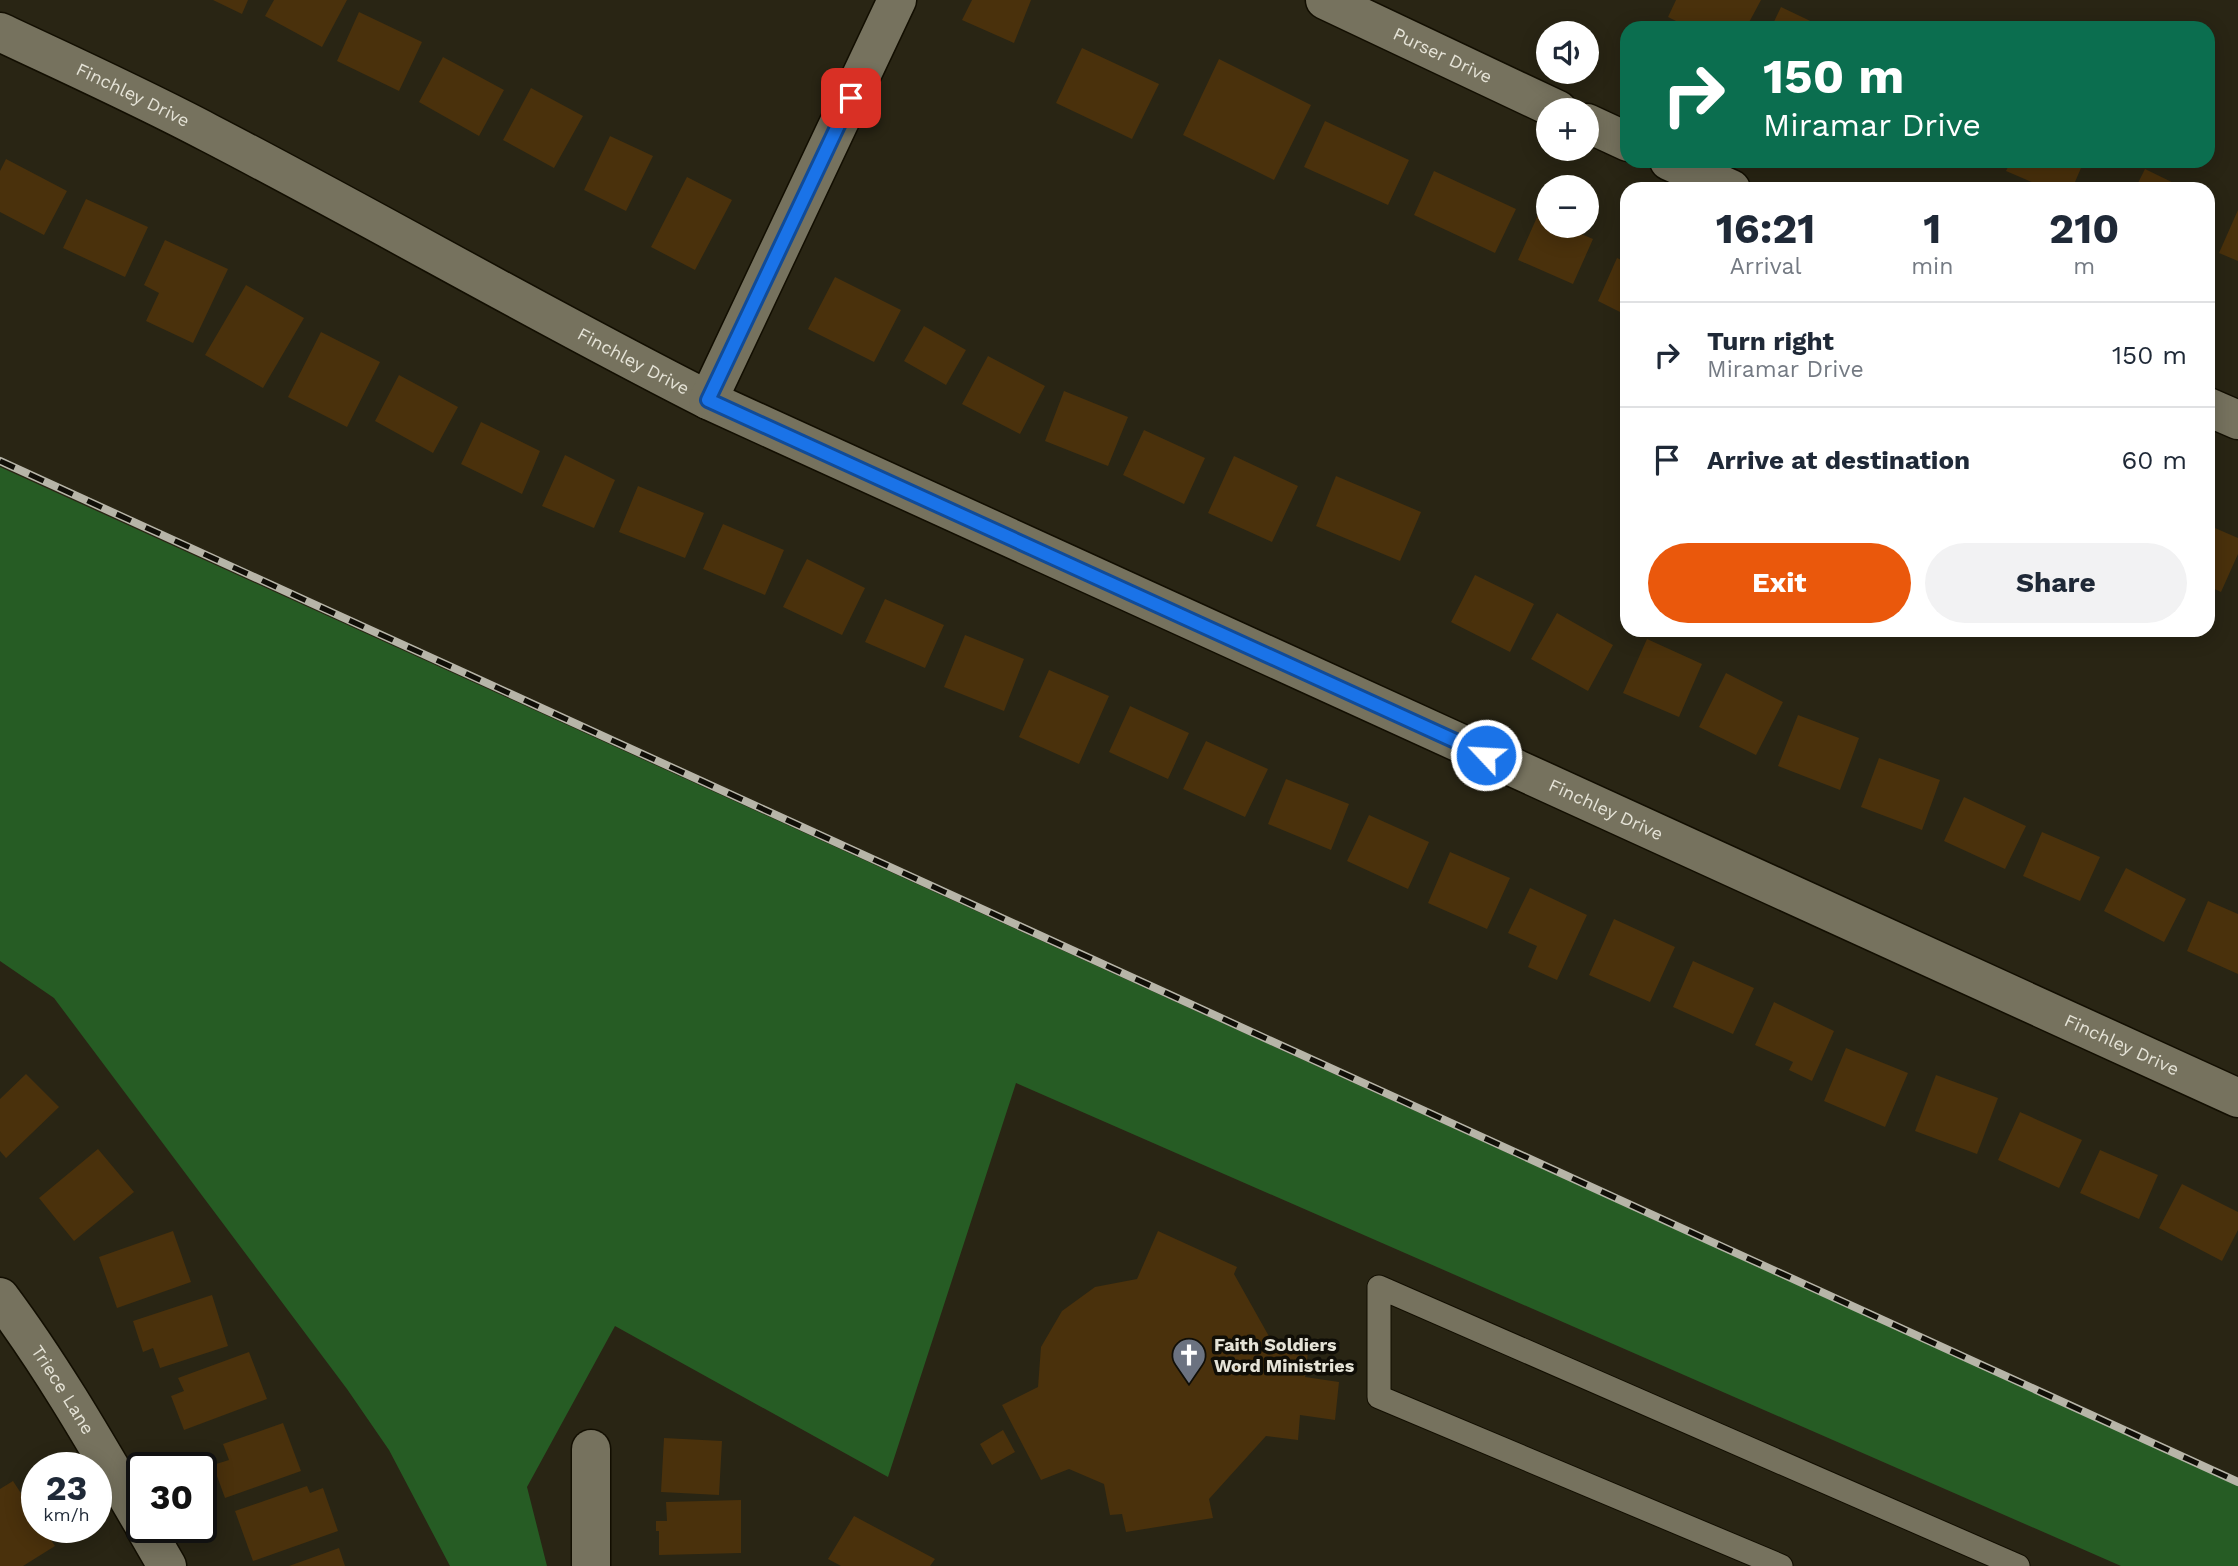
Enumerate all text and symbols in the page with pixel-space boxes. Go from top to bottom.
map controls [1536,21,1599,238]
button: sound [1536,21,1599,84]
street label: Purser Drive [1390,23,1496,87]
text: 150 m [1763,47,1904,105]
icon: right [1648,49,1739,140]
street label: Finchley Drive [73,58,193,131]
pin [821,68,881,128]
icon: arrive [832,79,870,117]
button: + [1536,98,1599,161]
text: Miramar Drive [1763,106,1981,144]
button: − [1536,175,1599,238]
text: 16:21 [1716,204,1815,253]
text: 1 [1923,204,1941,253]
text: 210 [2049,204,2119,253]
text: Arrival [1730,253,1801,280]
text: min [1911,253,1953,280]
text: m [2073,253,2095,280]
street label: Finchley Drive [574,323,693,399]
text: Turn right [1707,326,1834,356]
icon: right [1648,336,1686,374]
text: 150 m [2112,340,2187,370]
text: Miramar Drive [1707,356,1864,383]
icon: arrive [1648,441,1686,479]
text: Arrive at destination [1707,445,1970,475]
text: 60 m [2121,445,2187,475]
button: Exit [1648,543,1911,623]
button: Share [1925,543,2187,623]
position arrow [1449,718,1523,792]
street label: Finchley Drive [1546,774,1667,844]
street label: Finchley Drive [2061,1009,2182,1080]
place label: Faith Soldiers Word Ministries [1214,1334,1355,1376]
church icon: Faith Soldiers Word Ministries [1170,1336,1208,1385]
street label: Triece Lane [27,1341,99,1438]
speed limit sign: 30 [126,1452,217,1543]
text: 23 [46,1467,87,1509]
text: km/h [43,1504,90,1525]

